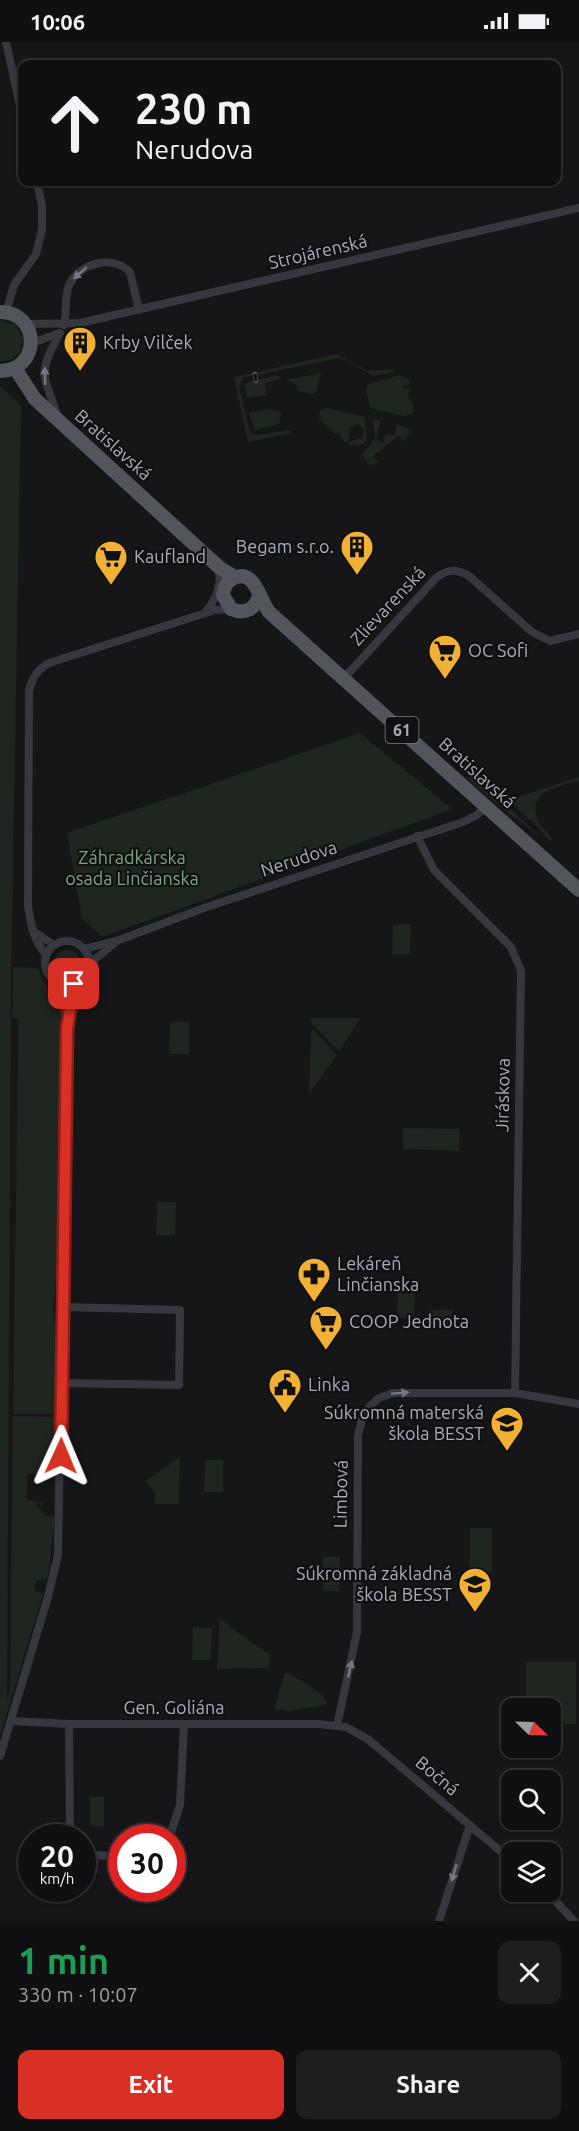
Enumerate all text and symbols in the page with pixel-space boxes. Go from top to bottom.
text: 10:06 [30,9,85,34]
icon: ahead [36,84,114,162]
text: 230 m [135,85,252,132]
text: Nerudova [135,134,253,164]
street label: Strojárenská [267,230,369,272]
one-way arrow [72,267,88,280]
building icon: Krby Vilček [62,325,98,372]
place label: Krby Vilček [103,332,193,352]
one-way arrow [40,366,50,385]
street label: Bratislavská [71,405,156,484]
building icon: Begam s.r.o. [339,529,375,576]
place label: Begam s.r.o. [236,536,334,556]
supermarket icon: Kaufland [93,539,129,586]
place label: Kaufland [134,546,206,566]
street label: Zlievarenská [346,562,429,649]
supermarket icon: OC Sofi [427,633,463,680]
place label: OC Sofi [468,640,528,660]
road number: 61 [386,717,418,743]
street label: Bratislavská [435,733,520,812]
street label: Nerudova [258,836,339,880]
park label: Záhradkárska osada Linčianska [65,847,199,888]
pin [48,958,99,1009]
icon: arrive [57,967,90,1000]
street label: Jiráskova [491,1058,513,1132]
place label: Lekáreň Linčianska [337,1253,419,1294]
pharmacy icon: Lekáreň Linčianska [296,1256,332,1303]
supermarket icon: COOP Jednota [308,1304,344,1351]
place label: COOP Jednota [349,1311,469,1331]
public building icon: Linka [267,1367,303,1414]
place label: Linka [308,1374,350,1394]
one-way arrow [390,1388,409,1398]
place label: Súkromná materská škola BESST [324,1402,484,1443]
school or university icon: Súkromná materská škola BESST [489,1405,525,1452]
position arrow [29,1424,93,1488]
street label: Limbová [329,1460,351,1528]
place label: Súkromná základná škola BESST [296,1563,452,1604]
school or university icon: Súkromná základná škola BESST [457,1566,493,1613]
one-way arrow [346,1659,356,1678]
street label: Gen. Goliána [123,1697,225,1717]
north arrow [501,1698,561,1758]
map controls [501,1698,561,1902]
street label: Bočná [412,1752,463,1799]
button: search [501,1770,561,1830]
speed limit sign: 30 [108,1824,186,1902]
text: 20 [40,1839,74,1873]
button: layers [501,1842,561,1902]
one-way arrow [449,1864,458,1882]
text: km/h [40,1870,74,1887]
text: 1 min [18,1940,109,1981]
button: close [498,1941,561,2004]
text: 330 m · 10:07 [18,1983,138,2006]
button: Exit [18,2050,284,2119]
button: Share [296,2050,561,2119]

